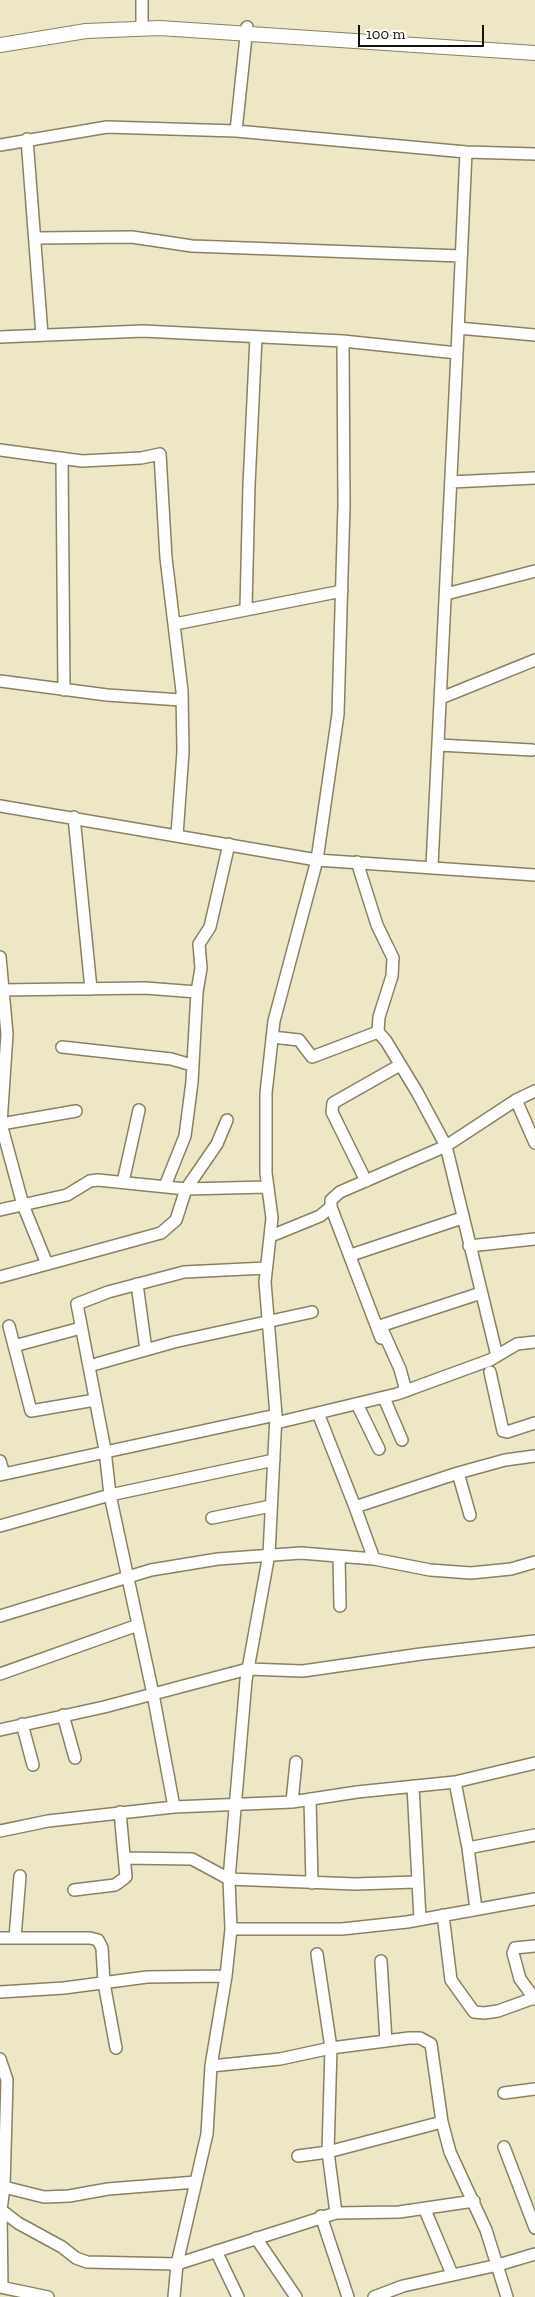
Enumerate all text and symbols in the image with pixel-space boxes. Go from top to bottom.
scale bar [360,15,486,47]
text: 100 m [366,25,405,43]

